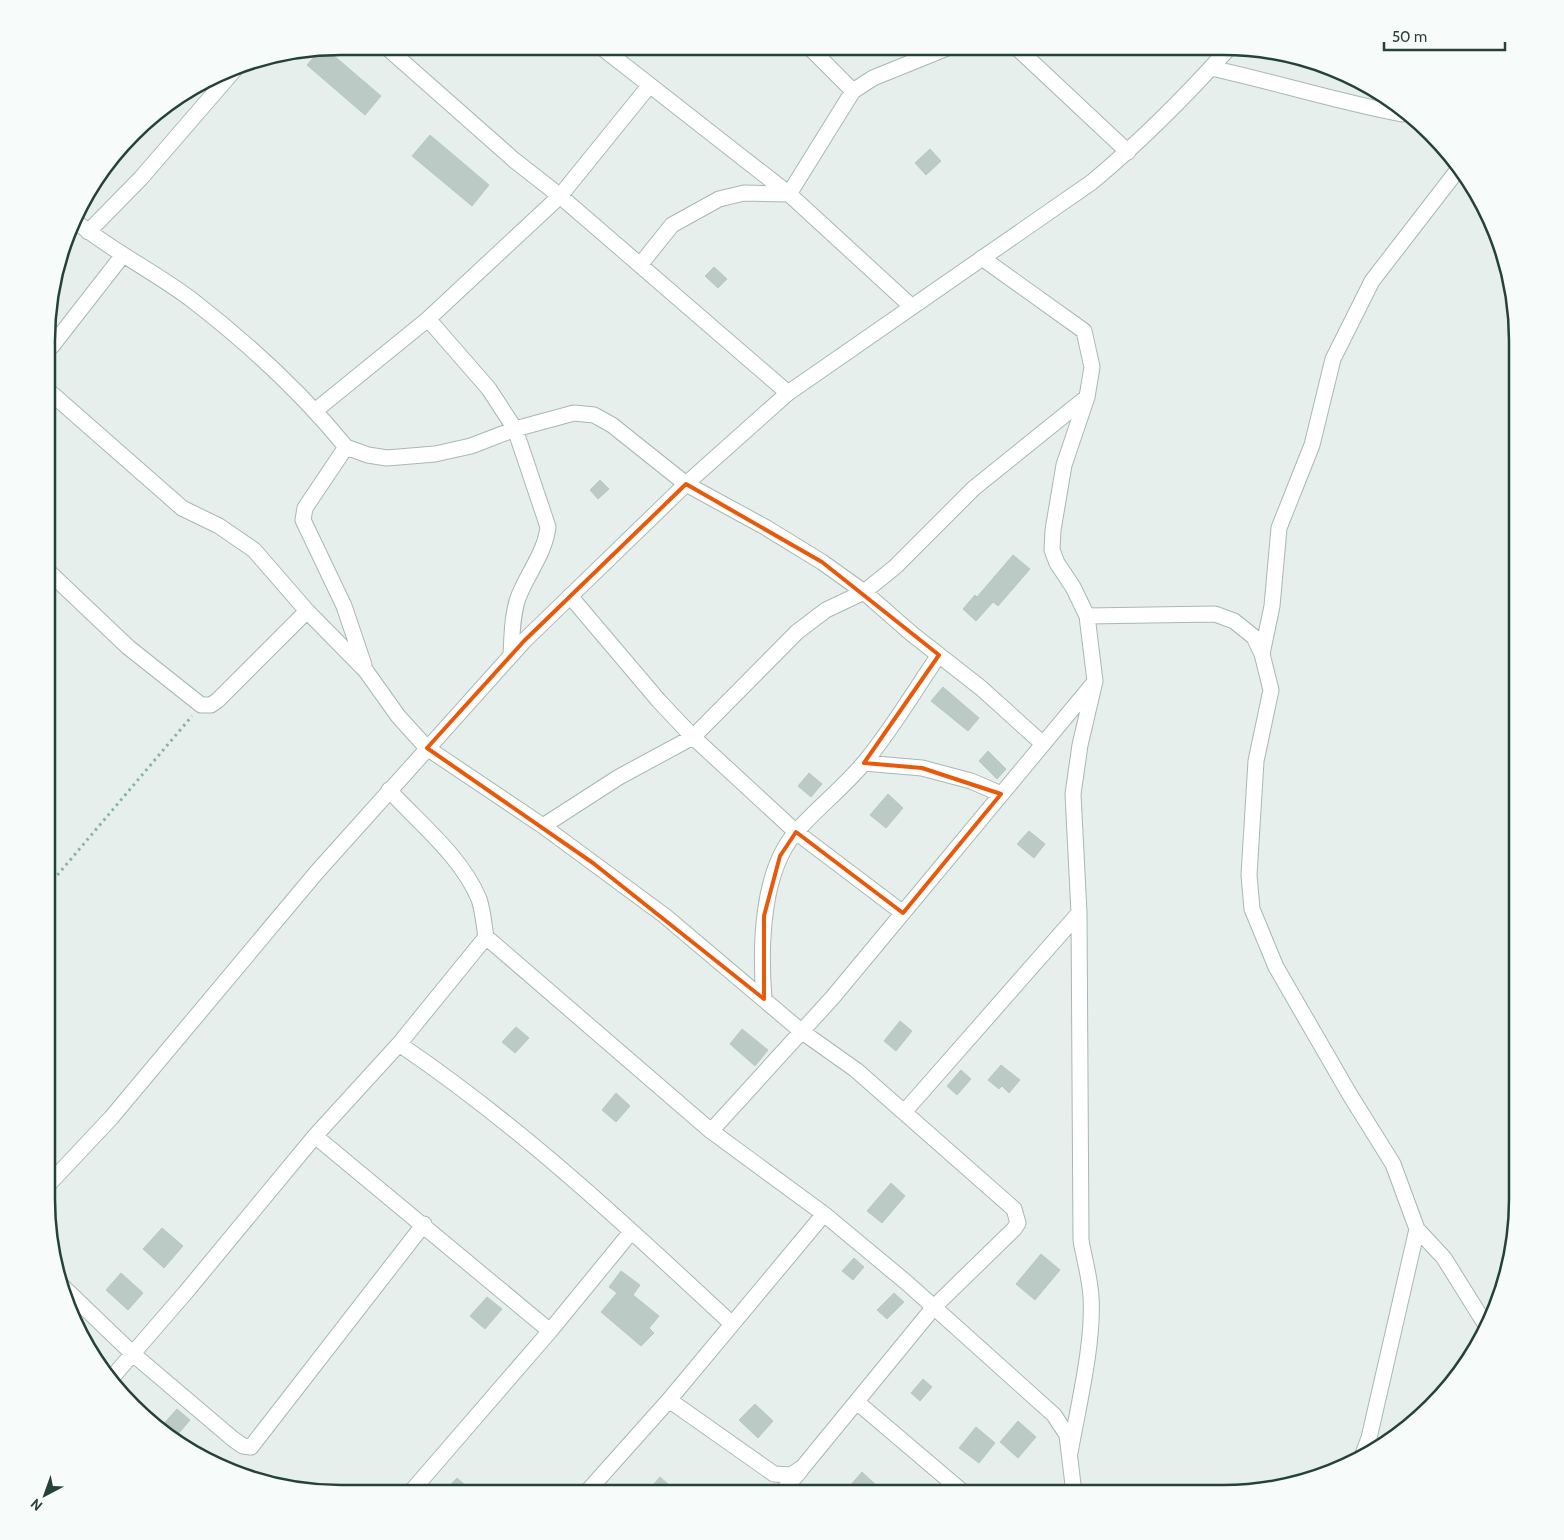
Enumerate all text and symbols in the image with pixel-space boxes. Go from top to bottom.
scale bar [1384,20,1505,52]
text: 50 m [1392,28,1427,46]
north arrow [20,1470,70,1520]
text: N [27,1495,46,1515]

